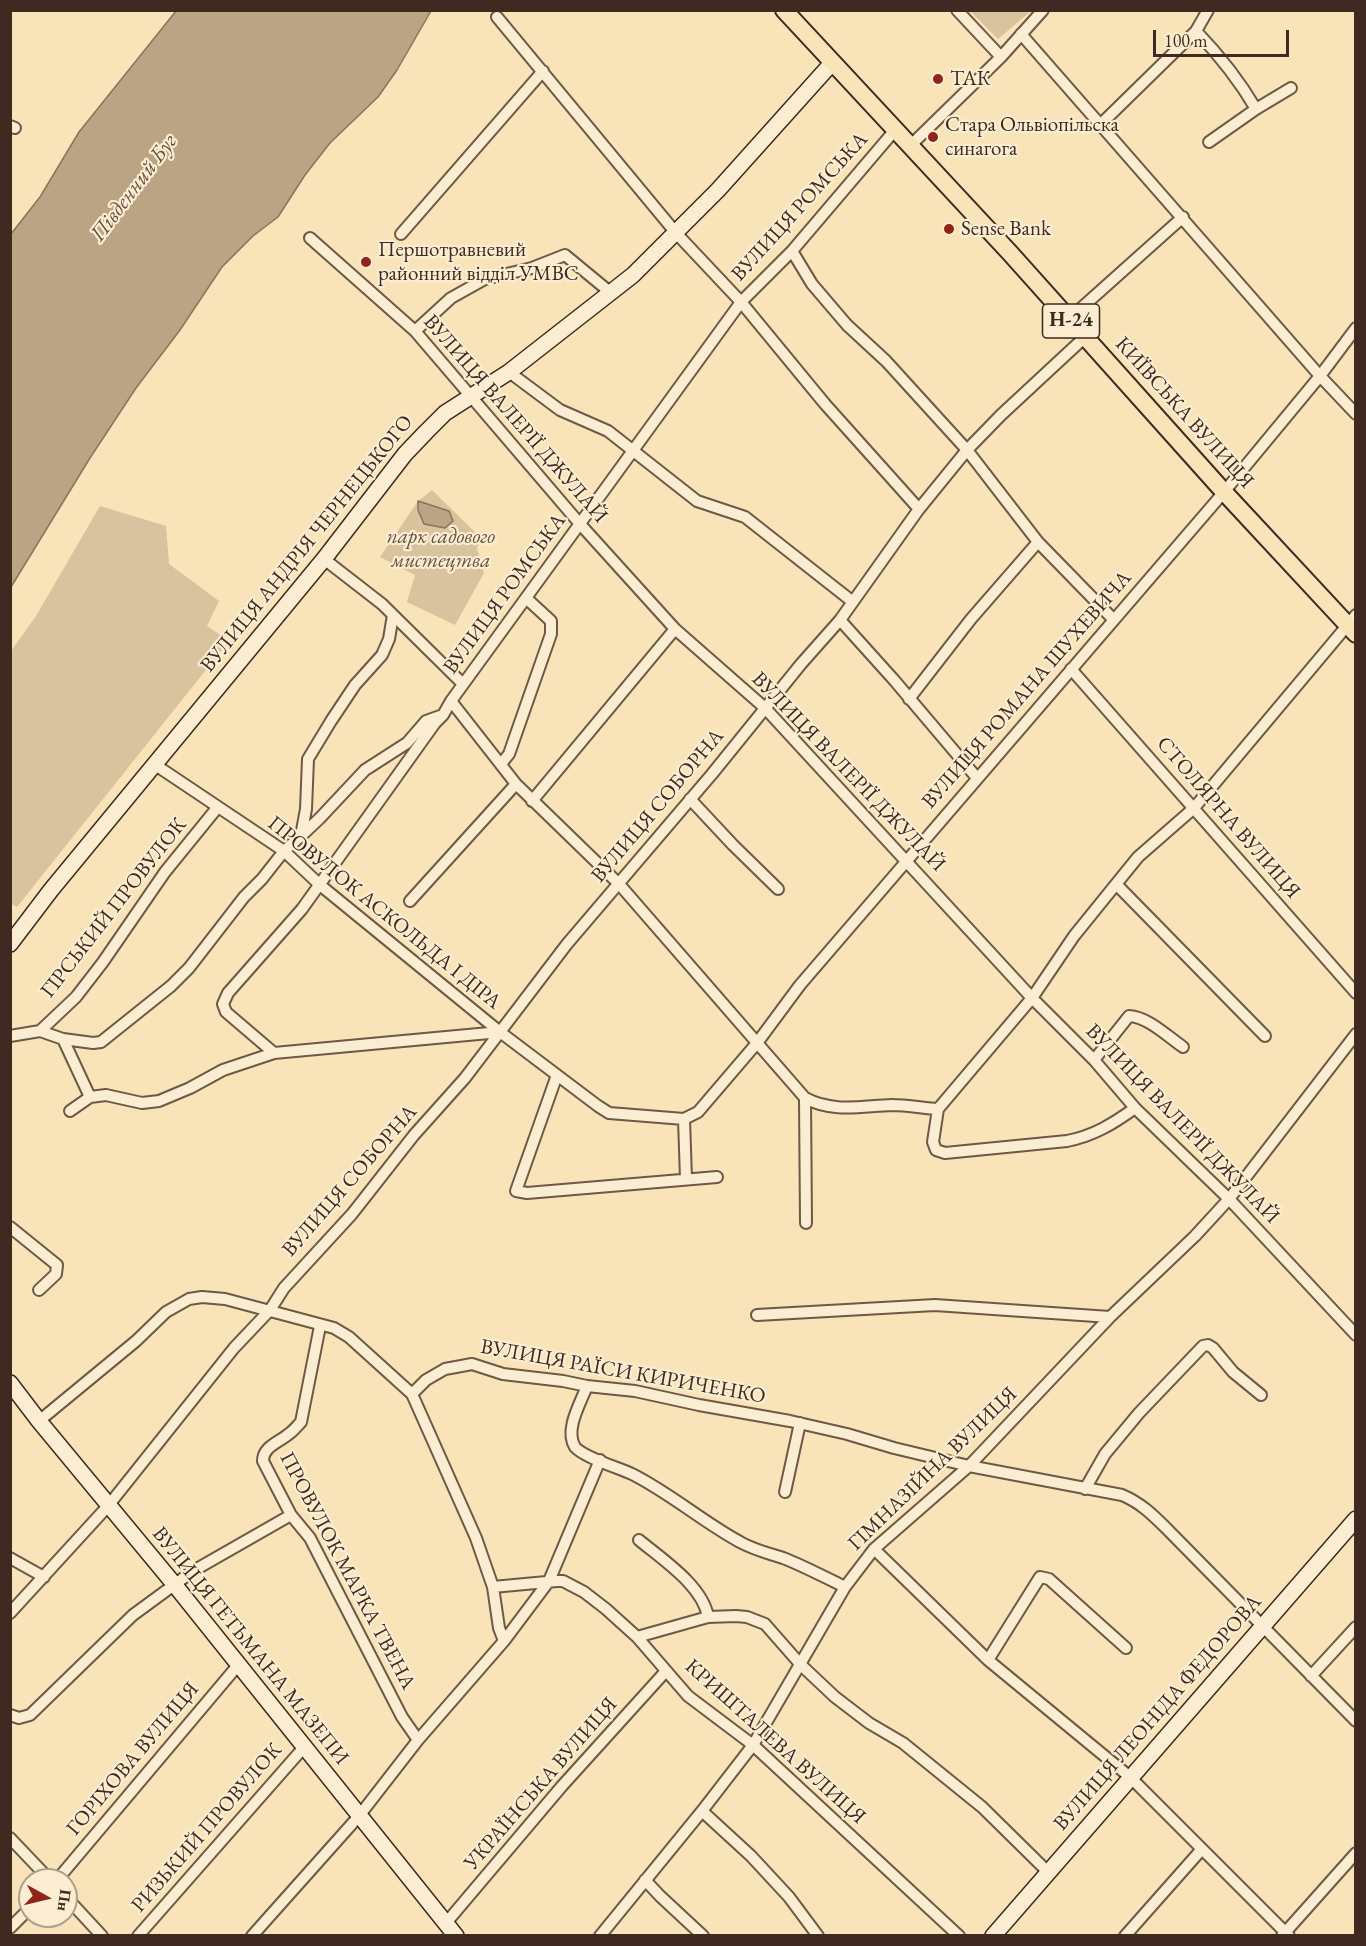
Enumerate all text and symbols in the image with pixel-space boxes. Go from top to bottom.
scale bar [1156,18,1292,56]
text: 100 m [1164,29,1208,52]
place label: ТАК [950,66,991,92]
marker: ТАК [931,72,945,86]
place label: Стара Ольвіопільска синагога [945,112,1119,162]
street label: ВУЛИЦЯ РОМСЬКА [727,127,873,287]
water label: Південний Буг [85,129,183,247]
marker: Стара Ольвіопільска синагога [926,130,940,144]
place label: Sense Bank [961,216,1051,242]
marker: Sense Bank [942,222,956,236]
place label: Першотравневий районний відділ УМВС [378,237,579,287]
marker: Першотравневий районний відділ УМВС [359,255,373,269]
road number: Н-24 [1042,304,1100,338]
street label: ВУЛИЦЯ ВАЛЕРІЇ ДЖУЛАЙ [418,310,612,528]
street label: КИЇВСЬКА ВУЛИЦЯ [1109,332,1259,494]
street label: ВУЛИЦЯ АНДРІЯ ЧЕРНЕЦЬКОГО [195,410,419,678]
street label: ВУЛИЦЯ РОМСЬКА [438,509,572,679]
park label: парк садового мистецтва [387,524,495,574]
street label: ВУЛИЦЯ РОМАНА ШУХЕВИЧА [917,566,1137,814]
street label: ВУЛИЦЯ ВАЛЕРІЇ ДЖУЛАЙ [746,667,950,877]
street label: ВУЛИЦЯ СОБОРНА [586,724,730,888]
street label: СТОЛЯРНА ВУЛИЦЯ [1151,732,1305,904]
street label: ПРОВУЛОК АСКОЛЬДА І ДІРА [262,811,506,1015]
street label: ГІРСЬКИЙ ПРОВУЛОК [36,813,192,1003]
street label: ВУЛИЦЯ ВАЛЕРІЇ ДЖУЛАЙ [1080,1019,1284,1229]
street label: ВУЛИЦЯ СОБОРНА [277,1100,423,1262]
street label: ВУЛИЦЯ РАЇСИ КИРИЧЕНКО [479,1335,767,1409]
street label: ГІМНАЗІЙНА ВУЛИЦЯ [843,1382,1023,1556]
street label: ПРОВУЛОК МАРКА ТВЕНА [274,1448,420,1694]
street label: ВУЛИЦЯ ГЕТЬМАНА МАЗЕПИ [146,1522,354,1770]
street label: ВУЛИЦЯ ЛЕОНІДА ФЕДОРОВА [1049,1590,1267,1836]
street label: КРИШТАЛЕВА ВУЛИЦЯ [679,1654,871,1830]
street label: ГОРІХОВА ВУЛИЦЯ [61,1677,205,1841]
street label: УКРАЇНСЬКА ВУЛИЦЯ [459,1692,623,1876]
street label: РИЗЬКИЙ ПРОВУЛОК [127,1738,287,1918]
north arrow [18,1868,78,1928]
text: Пн [52,1888,76,1913]

